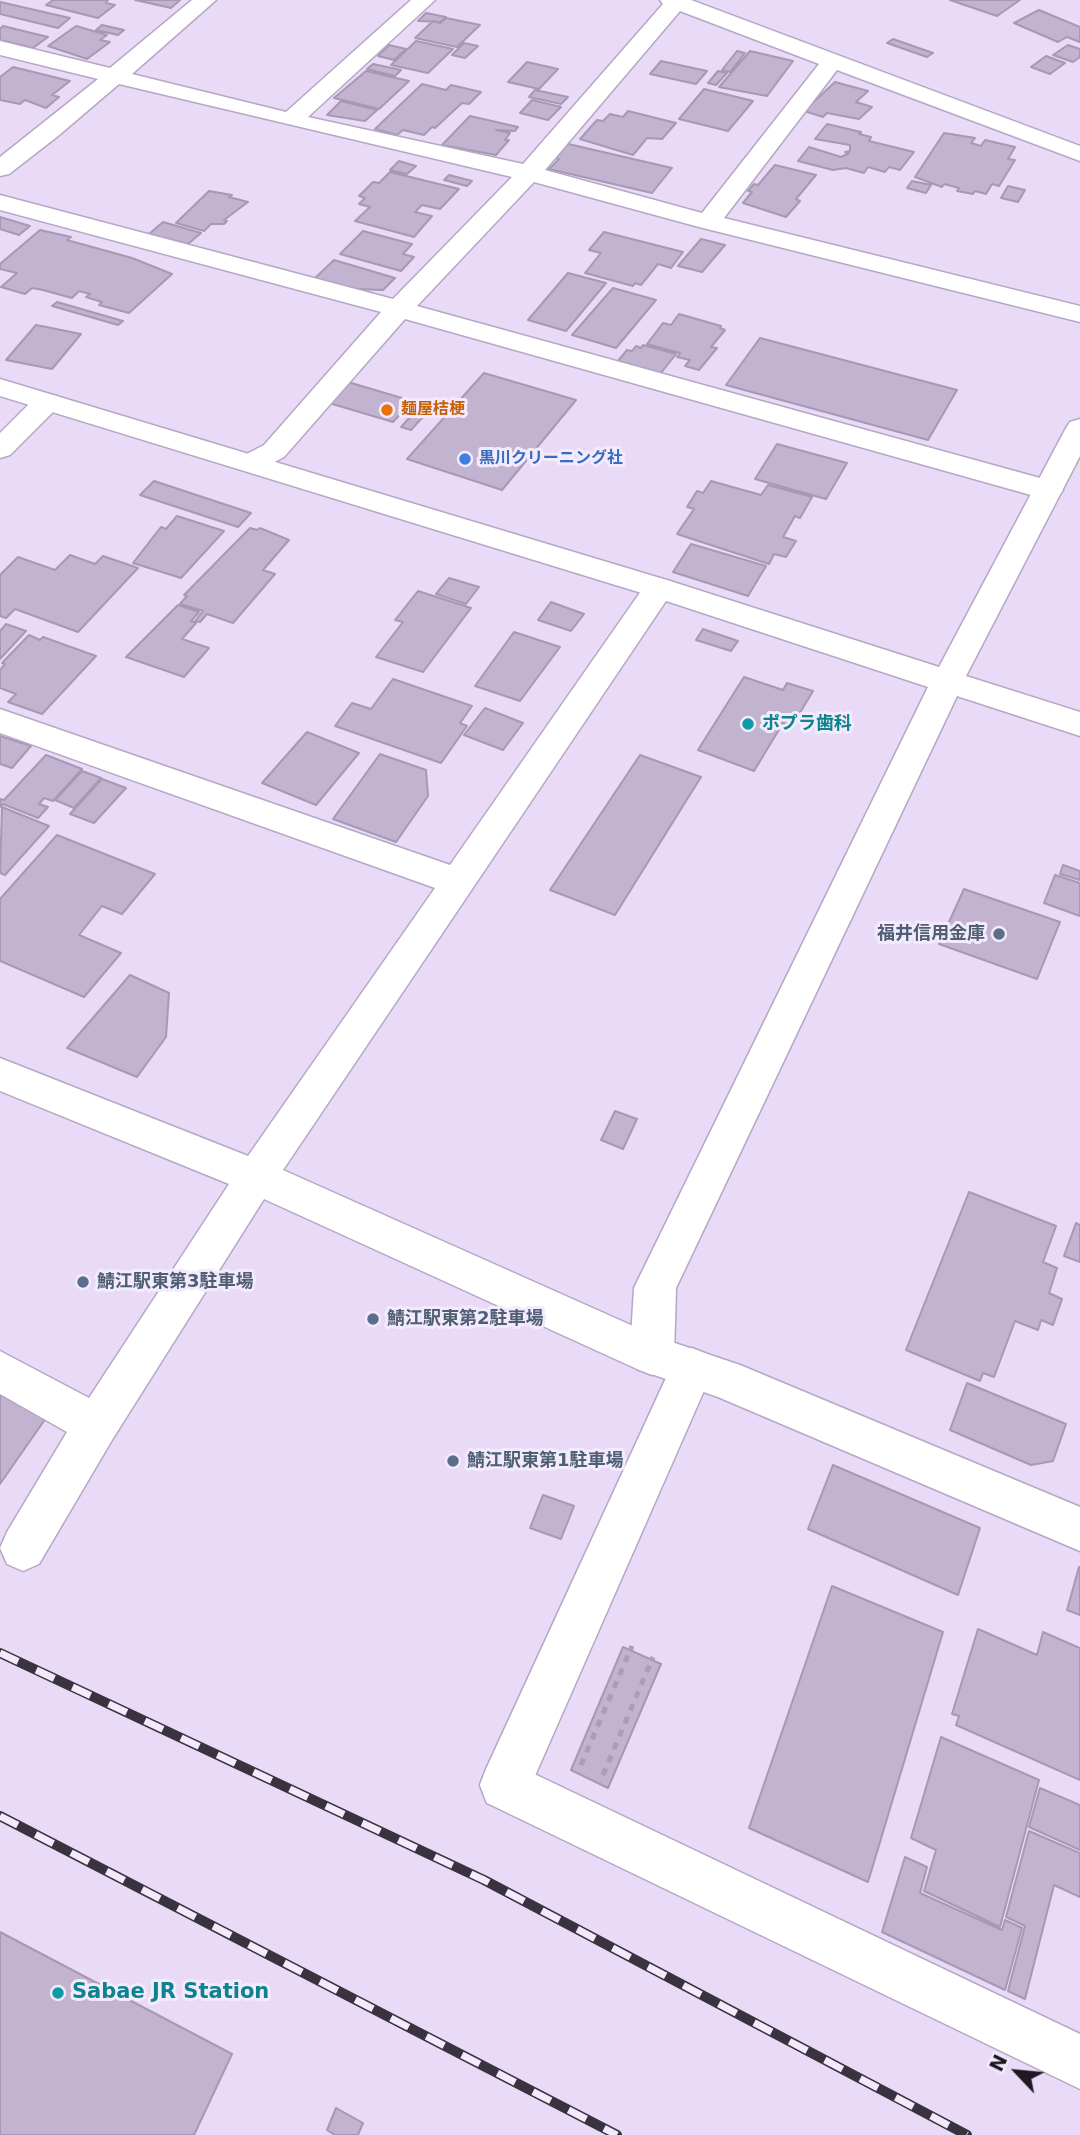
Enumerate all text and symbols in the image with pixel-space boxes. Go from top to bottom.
place label: 麺屋桔梗 [401,400,465,420]
marker: 麺屋桔梗 [379,402,395,418]
place label: 黒川クリーニング社 [479,449,623,469]
marker: 黒川クリーニング社 [457,451,473,467]
place label: ポプラ歯科 [762,713,852,735]
marker: ポプラ歯科 [740,716,756,732]
place label: 福井信用金庫 [877,923,985,945]
marker: 福井信用金庫 [991,926,1007,942]
place label: 鯖江駅東第3駐車場 [97,1271,254,1293]
marker: 鯖江駅東第3駐車場 [75,1274,91,1290]
place label: 鯖江駅東第2駐車場 [387,1308,544,1330]
marker: 鯖江駅東第2駐車場 [365,1311,381,1327]
place label: 鯖江駅東第1駐車場 [467,1450,624,1472]
marker: 鯖江駅東第1駐車場 [445,1453,461,1469]
place label: Sabae JR Station [72,1980,269,2006]
marker: Sabae JR Station [50,1985,66,2001]
north arrow [982,2037,1052,2107]
text: N [985,2051,1011,2075]

